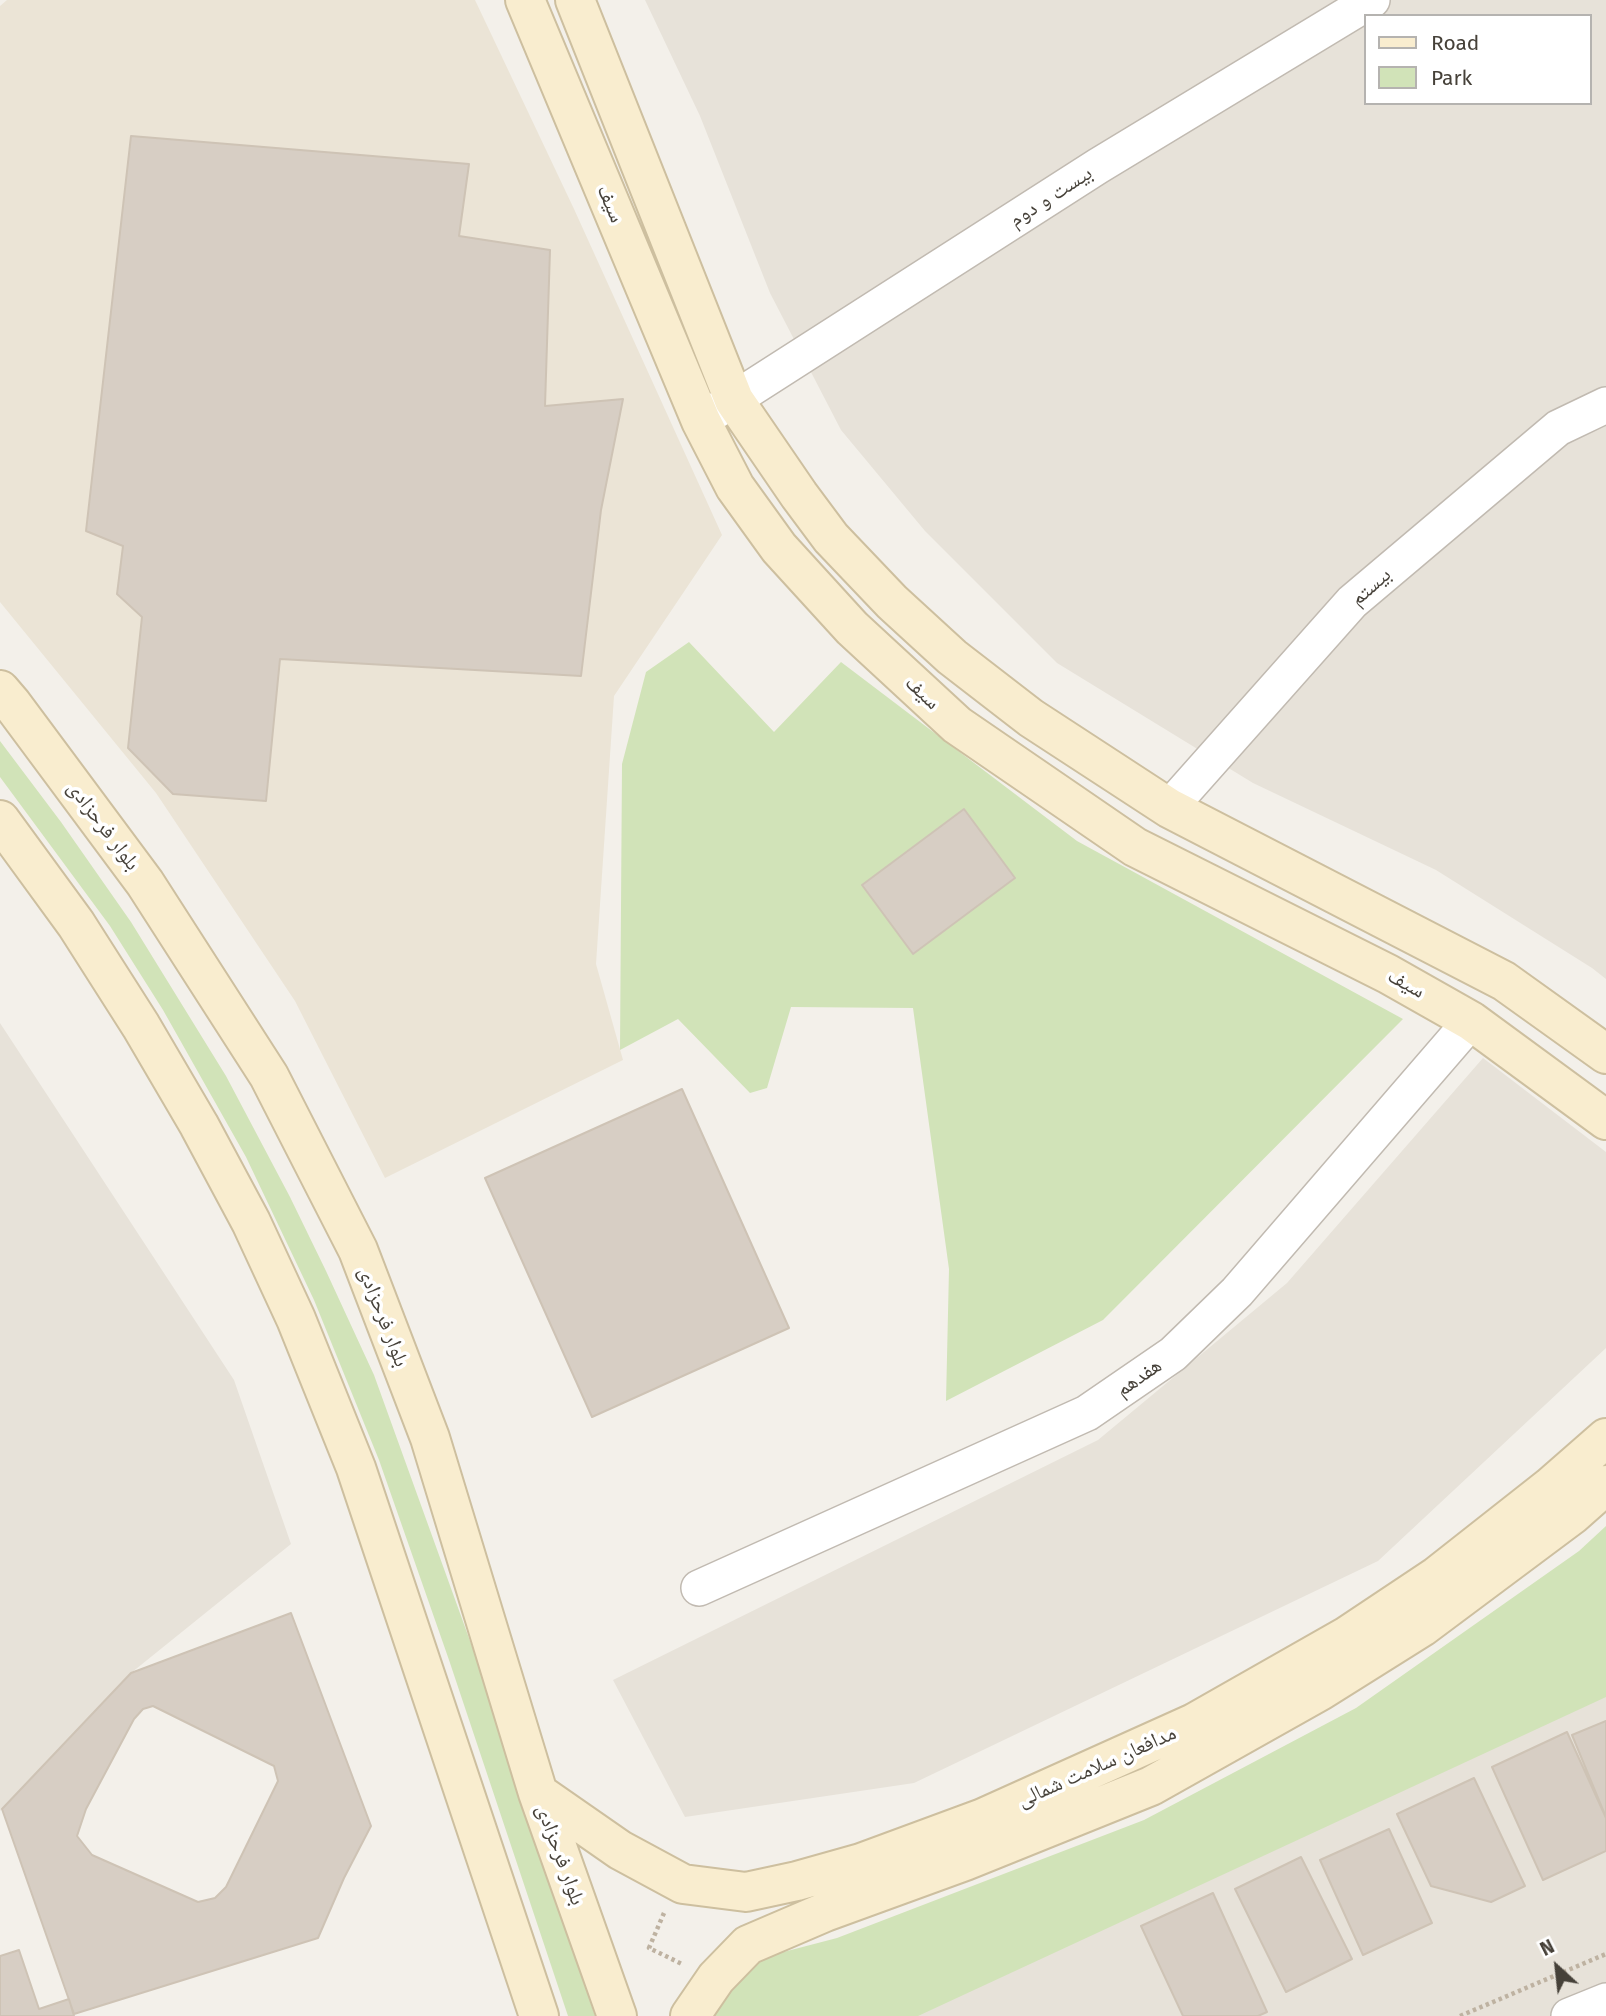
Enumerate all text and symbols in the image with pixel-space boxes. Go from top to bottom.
legend [1364,14,1592,105]
text: Road [1431,30,1479,56]
text: Park [1431,65,1472,91]
street label: بیست و دوم [1005,161,1097,233]
street label: سیف [591,181,629,227]
street label: بیستم [1345,562,1397,612]
street label: سیف [899,671,945,715]
street label: بلوار فرحزادی [61,776,145,876]
street label: سیف [1383,964,1429,1004]
street label: بلوار فرحزادی [352,1263,414,1371]
street label: هفدهم [1111,1353,1167,1403]
street label: مدافعان سلامت شمالی [1014,1721,1180,1813]
street label: بلوار فرحزادی [530,1801,590,1909]
north arrow [1522,1932,1592,2002]
text: N [1536,1935,1558,1961]

